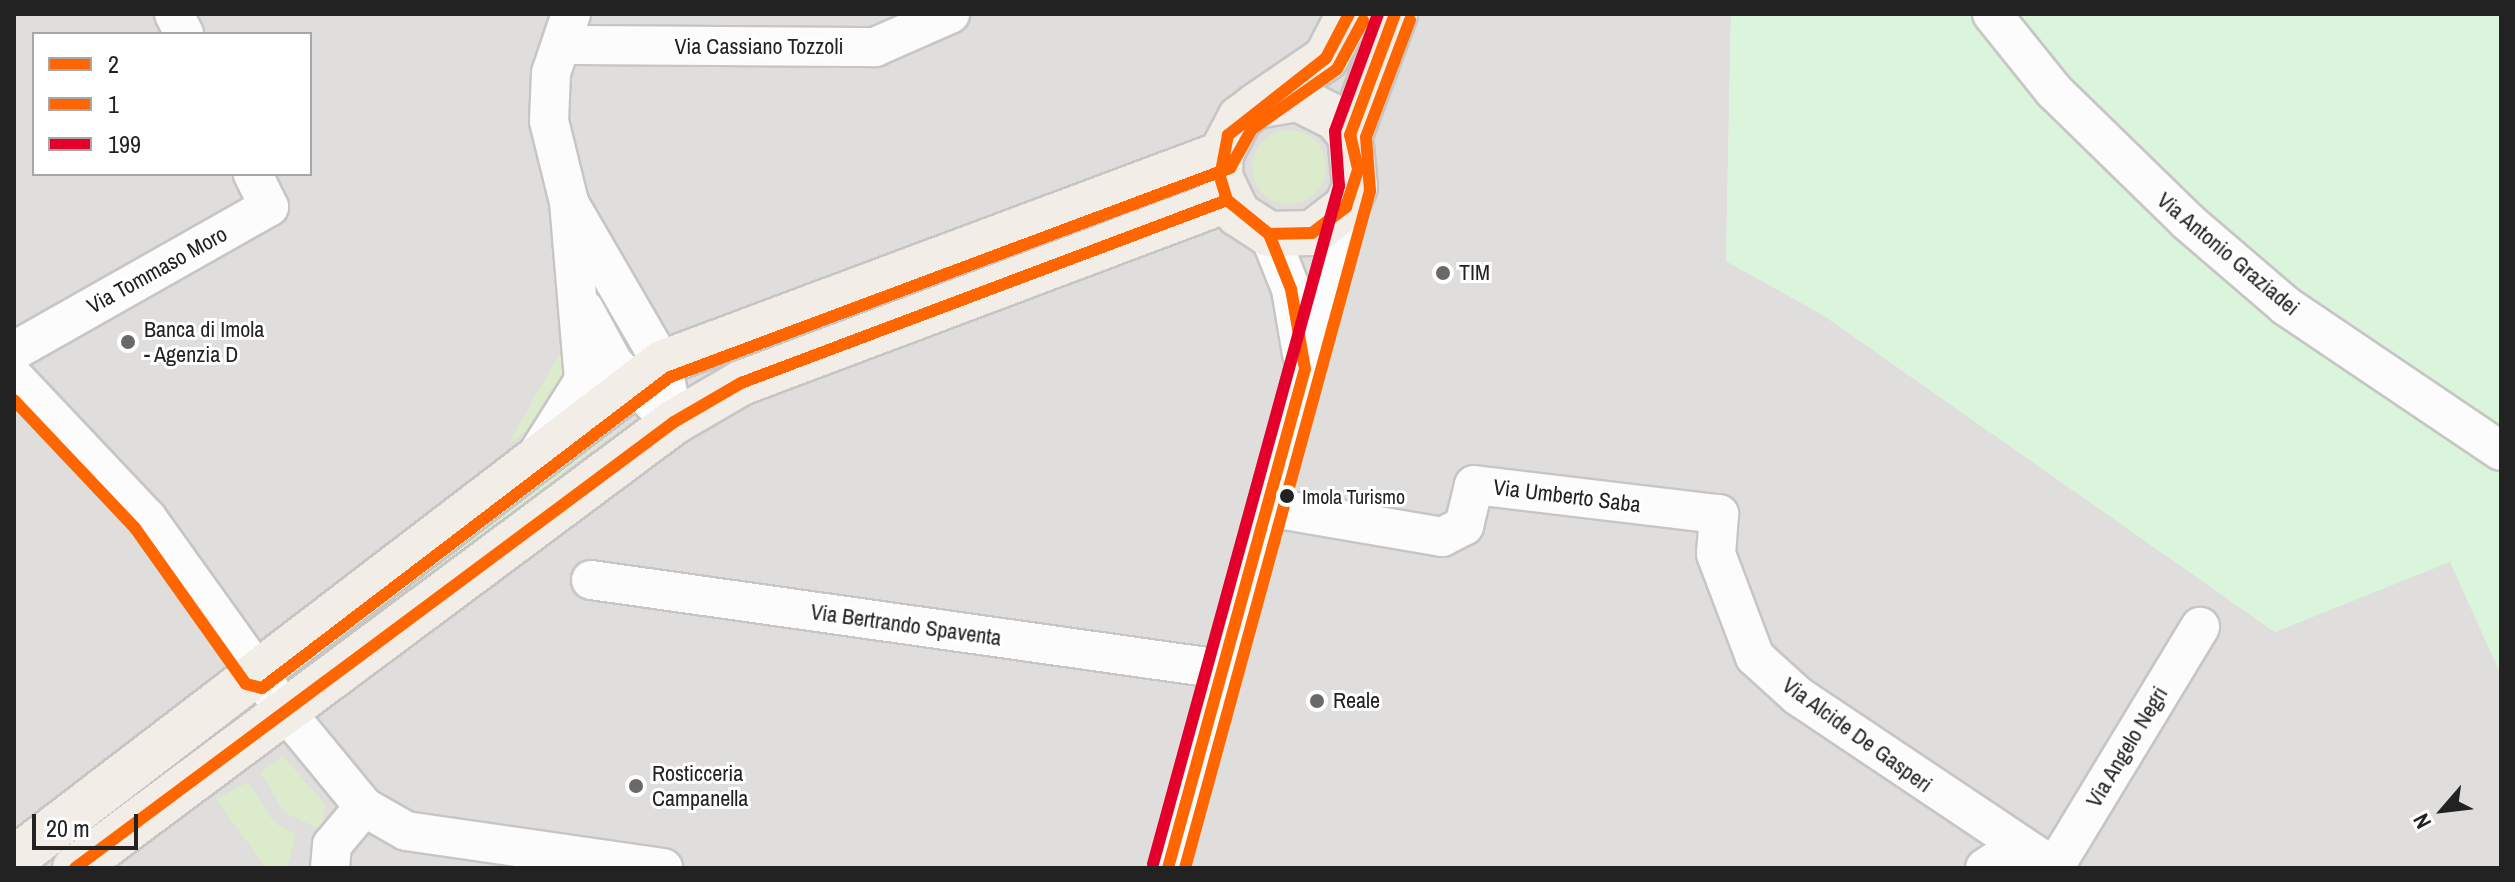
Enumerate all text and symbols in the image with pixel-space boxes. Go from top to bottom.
legend [32,32,312,176]
street label: Via Cassiano Tozzoli [674,34,844,60]
text: 2 [108,48,119,80]
text: 1 [108,88,119,120]
text: 199 [108,128,141,160]
street label: Via Antonio Graziadei [2151,187,2305,321]
street label: Via Tommaso Moro [82,221,232,319]
place label: TIM [1459,260,1490,286]
marker: TIM [1434,264,1452,282]
place label: Banca di Imola - Agenzia D [144,316,264,368]
marker: Banca di Imola - Agenzia D [119,333,137,351]
street label: Via Umberto Saba [1492,474,1642,518]
place label: Imola Turismo [1302,484,1405,508]
marker: Imola Turismo [1279,488,1295,504]
street label: Via Bertrando Spaventa [809,599,1003,651]
street label: Via Alcide De Gasperi [1777,672,1937,798]
street label: Via Angelo Negri [2080,681,2174,813]
place label: Reale [1333,688,1380,714]
marker: Reale [1308,692,1326,710]
place label: Rosticceria Campanella [652,760,748,812]
north arrow [2403,770,2483,850]
marker: Rosticceria Campanella [627,777,645,795]
scale bar [36,798,142,848]
text: N [2406,808,2438,834]
text: 20 m [46,812,90,844]

